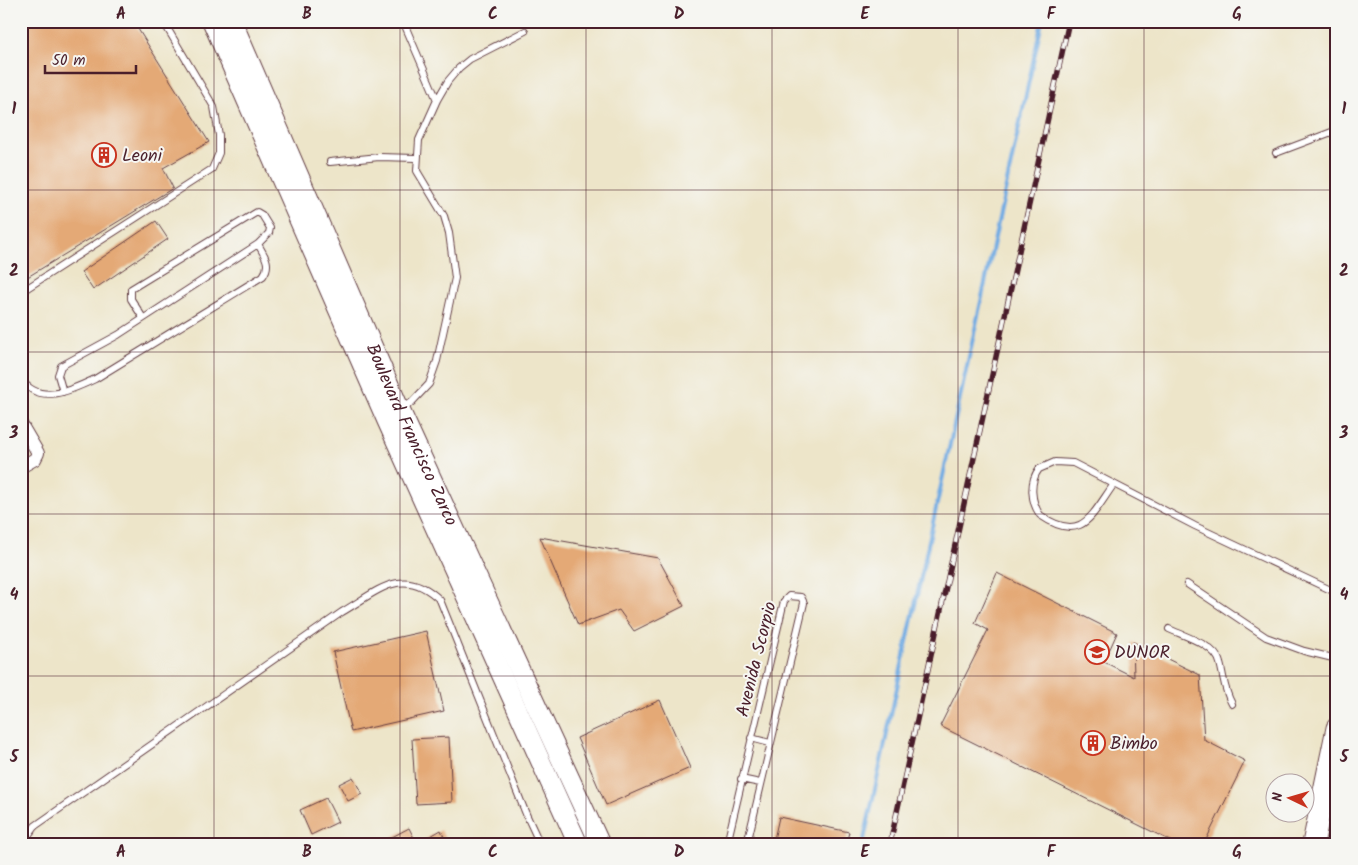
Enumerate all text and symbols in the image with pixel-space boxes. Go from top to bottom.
text: A [116,2,126,27]
text: B [302,2,312,27]
text: C [488,2,498,27]
text: D [674,2,685,27]
text: E [861,2,871,27]
text: F [1047,2,1057,27]
text: G [1232,2,1242,27]
scale bar [45,42,136,74]
text: 50 m [52,49,86,73]
text: 1 [12,97,17,122]
text: 1 [1342,97,1347,122]
building icon: Leoni [91,142,117,168]
place label: Leoni [122,142,163,171]
text: 2 [9,259,19,284]
text: 2 [1339,259,1349,284]
street label: Boulevard Francisco Zarco [357,339,465,531]
text: 3 [9,421,19,446]
text: 3 [1339,421,1349,446]
text: 4 [10,583,19,608]
text: 4 [1340,583,1349,608]
street label: Avenida Scorpio [729,599,786,720]
school or university icon: DUNOR [1084,639,1110,665]
place label: DUNOR [1114,639,1170,668]
building icon: Bimbo [1080,730,1106,756]
place label: Bimbo [1110,730,1158,759]
text: 5 [9,745,20,770]
text: 5 [1339,745,1350,770]
north arrow [1266,772,1316,822]
text: N [1267,791,1289,802]
text: A [116,840,126,865]
text: B [302,840,312,865]
text: C [488,840,498,865]
text: D [674,840,685,865]
text: E [861,840,871,865]
text: F [1047,840,1057,865]
text: G [1232,840,1242,865]

